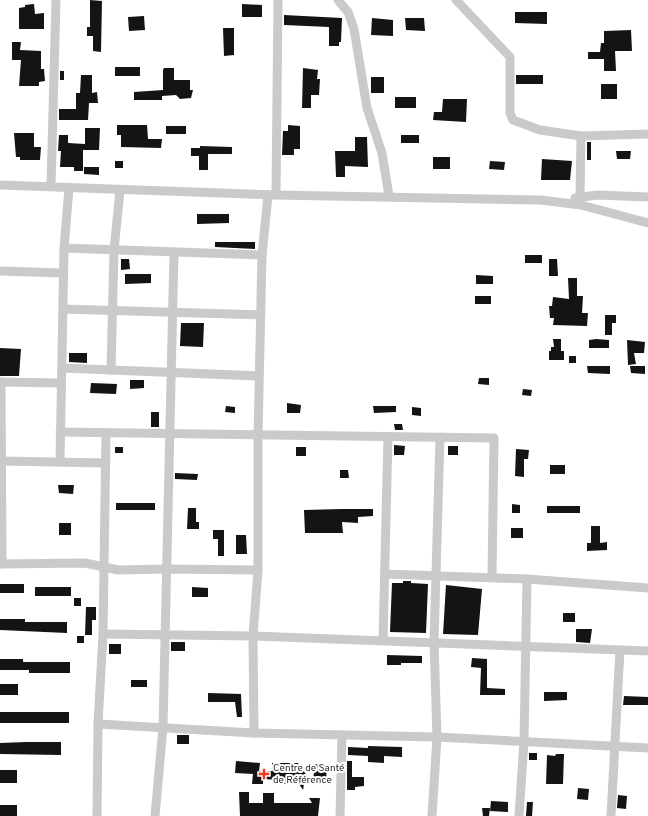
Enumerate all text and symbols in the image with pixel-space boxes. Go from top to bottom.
place label: Centre de Santé de Référence [273,762,345,787]
marker: Centre de Santé de Référence [258,768,270,780]

